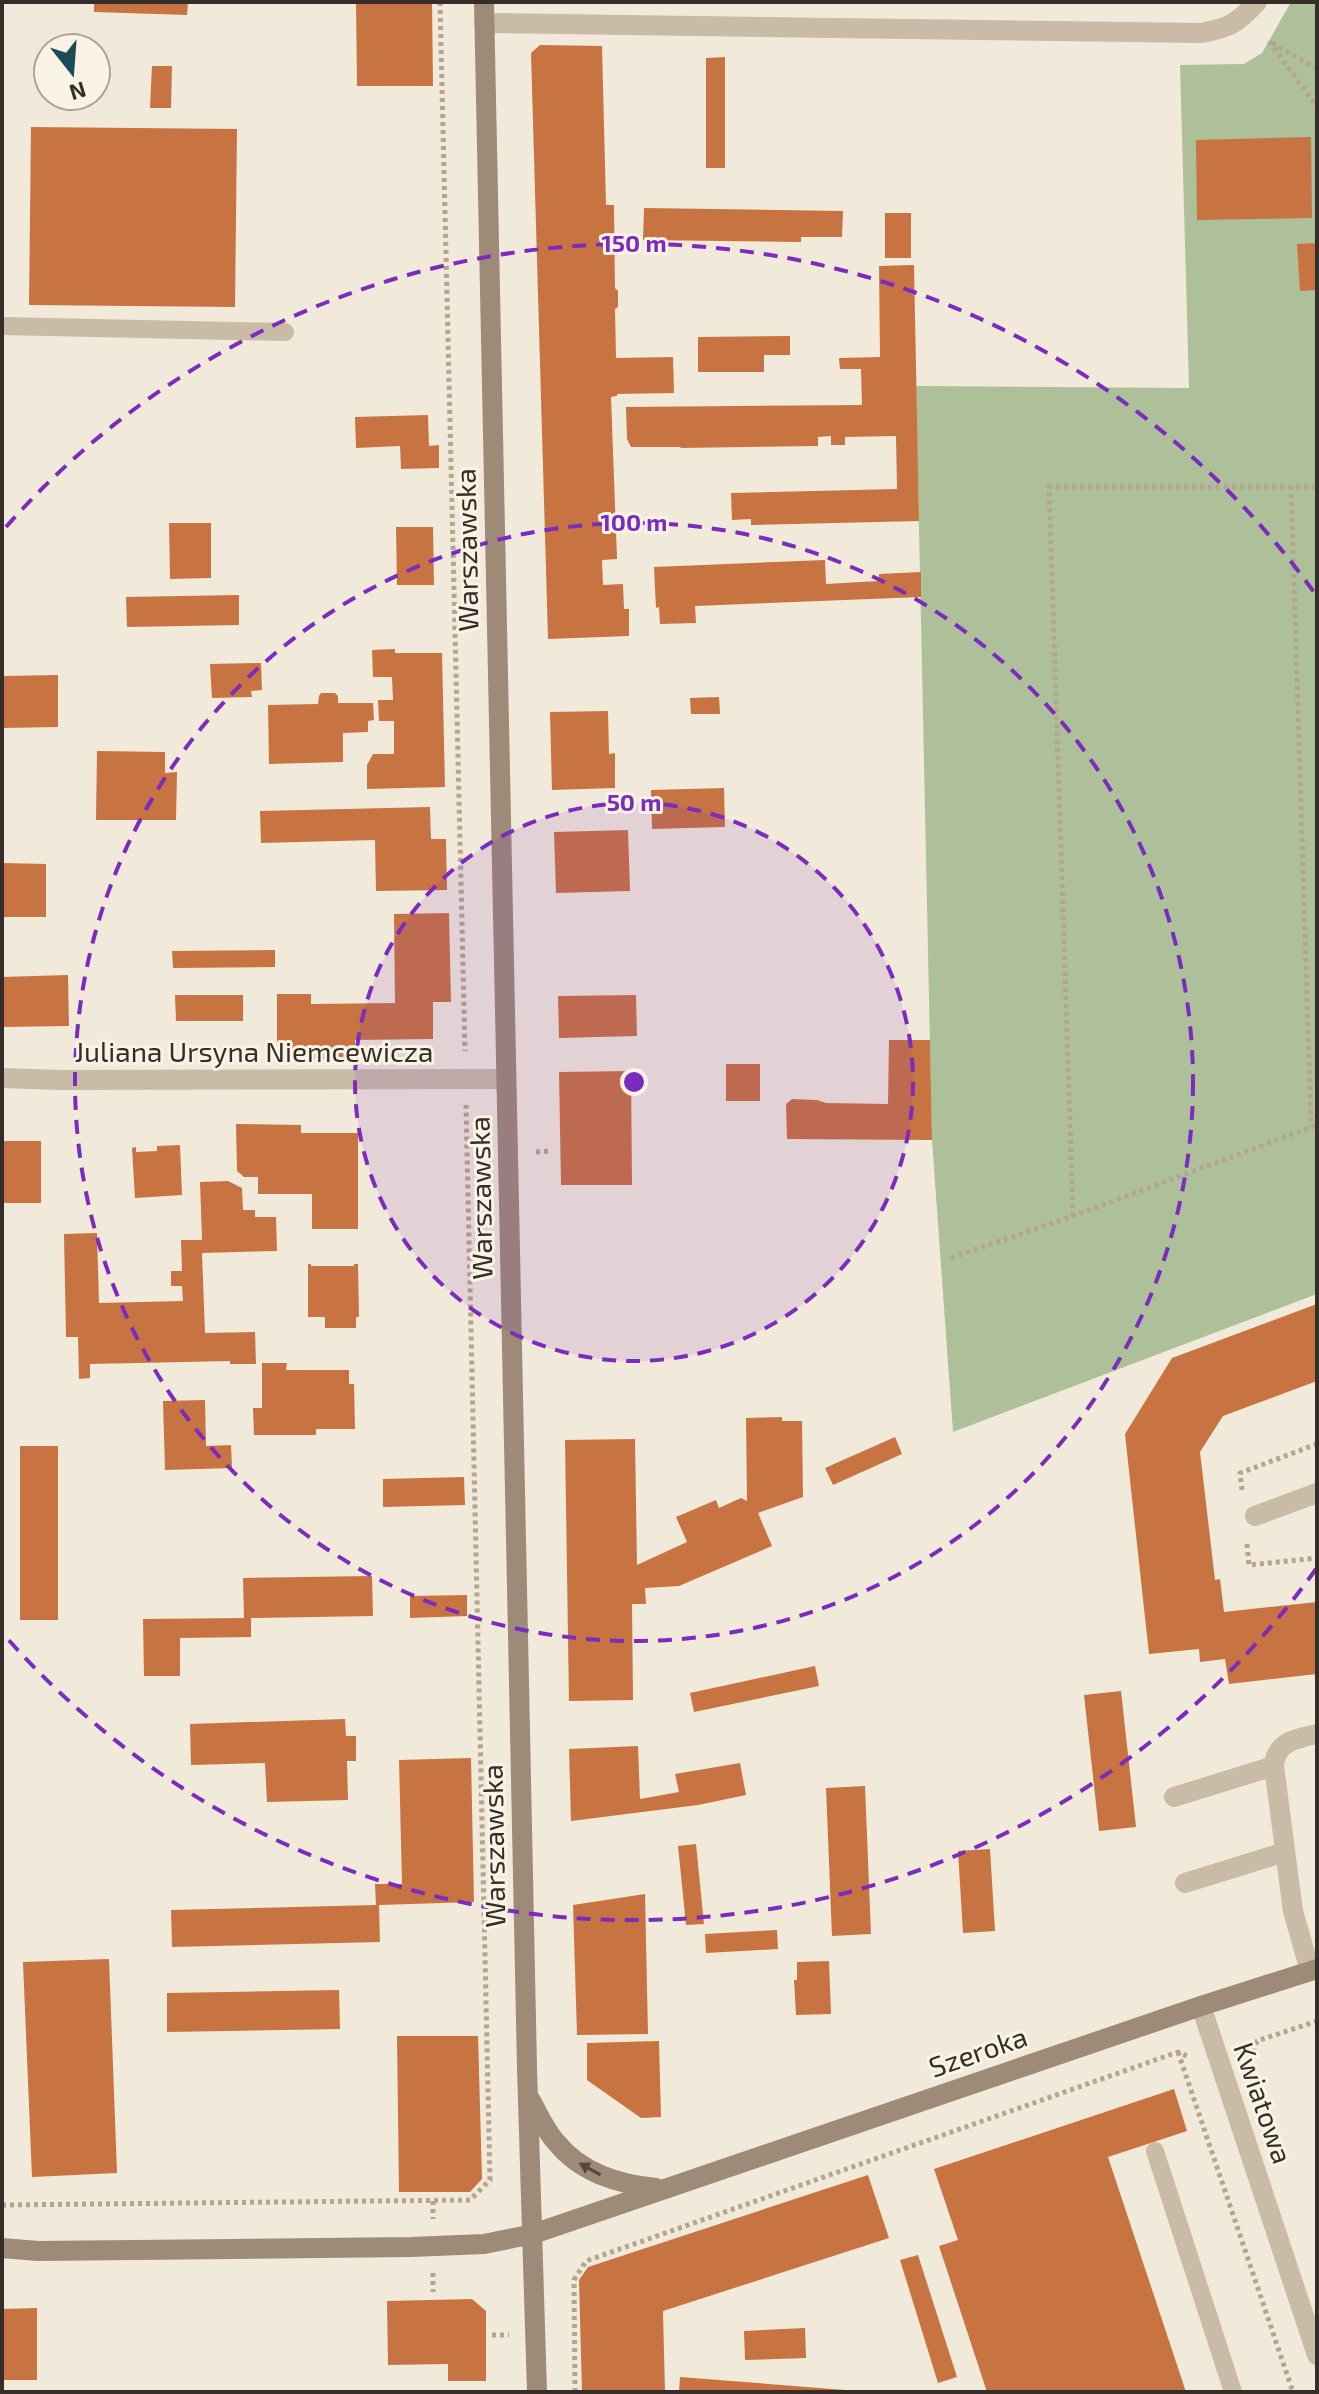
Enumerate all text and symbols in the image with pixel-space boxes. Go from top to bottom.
north arrow [32,32,112,112]
text: N [67,77,90,107]
text: 150 m [601,228,667,257]
street label: Warszawska [448,468,484,632]
text: 100 m [601,507,667,536]
text: 50 m [607,787,661,816]
street label: Juliana Ursyna Niemcewicza [75,1034,433,1068]
centre of rings [620,1068,648,1096]
street label: Warszawska [462,1116,498,1280]
street label: Warszawska [475,1764,511,1928]
street label: Szeroka [924,2018,1031,2084]
street label: Kwiatowa [1227,2038,1301,2168]
one-way arrow [578,2162,601,2176]

